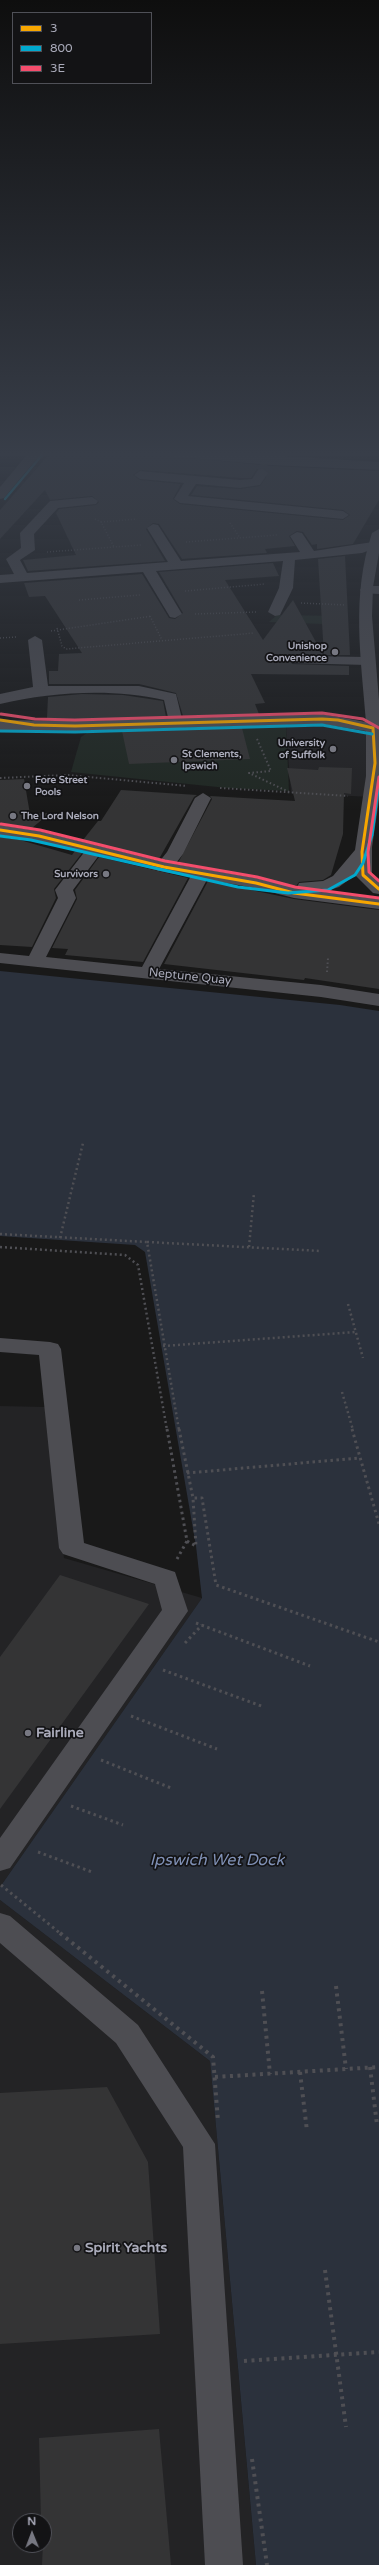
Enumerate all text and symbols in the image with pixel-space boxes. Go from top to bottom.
legend [12,12,152,84]
text: 3 [50,21,58,35]
text: 800 [50,41,73,55]
text: 3E [50,61,65,75]
place label: Unishop Convenience [266,640,327,664]
marker: Unishop Convenience [330,647,340,657]
place label: University of Suffolk [278,737,325,760]
marker: University of Suffolk [328,744,338,754]
place label: St Clements, Ipswich [182,748,241,772]
marker: St Clements, Ipswich [169,755,179,765]
place label: Fore Street Pools [35,774,87,798]
marker: Fore Street Pools [22,781,32,791]
place label: The Lord Nelson [21,810,99,822]
marker: The Lord Nelson [8,811,18,821]
place label: Survivors [54,868,98,880]
marker: Survivors [101,869,111,879]
street label: Neptune Quay [148,966,232,988]
place label: Fairline [36,1725,84,1741]
marker: Fairline [23,1728,33,1738]
water label: Ipswich Wet Dock [150,1851,284,1871]
place label: Spirit Yachts [85,2240,167,2256]
marker: Spirit Yachts [72,2243,82,2253]
north arrow [12,2513,52,2553]
text: N [27,2515,36,2528]

